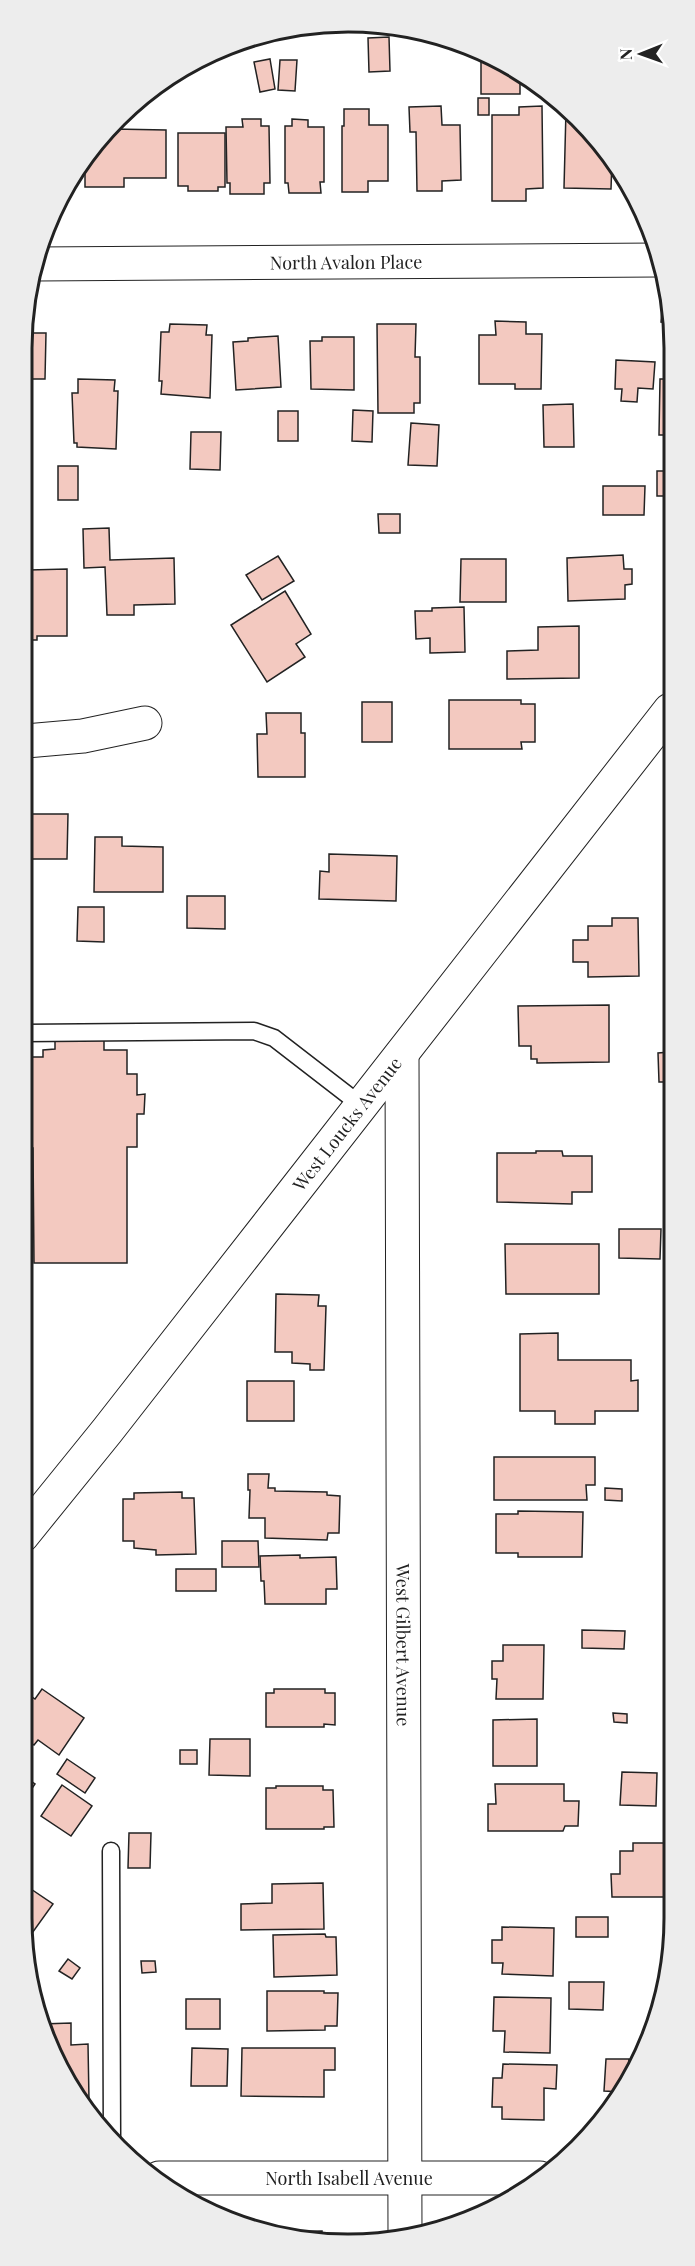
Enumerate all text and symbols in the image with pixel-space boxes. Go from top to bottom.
north arrow [611,24,671,84]
text: N [615,48,636,60]
street label: North Avalon Place [270,250,422,274]
street label: West Loucks Avenue [287,1052,407,1196]
street label: West Gilbert Avenue [391,1563,416,1726]
street label: North Isabell Avenue [265,2166,433,2190]

